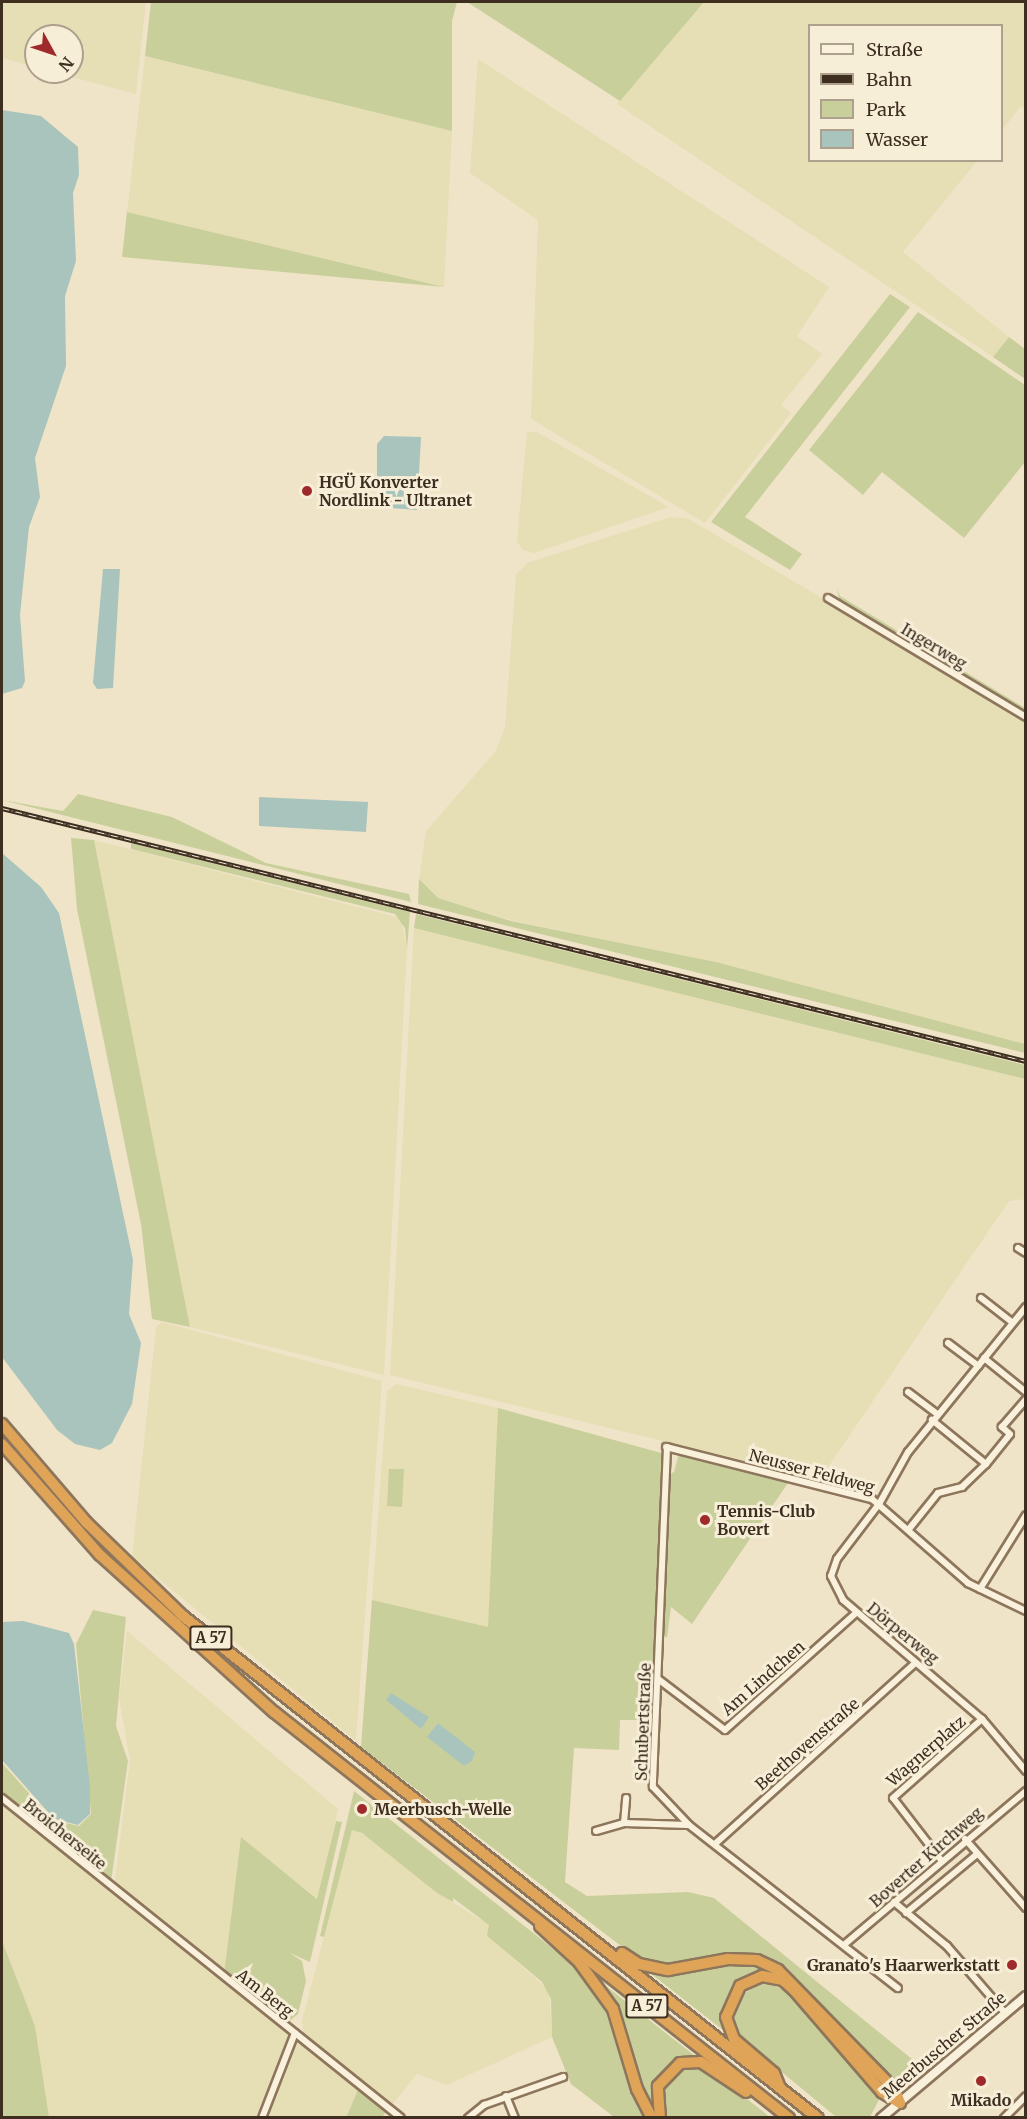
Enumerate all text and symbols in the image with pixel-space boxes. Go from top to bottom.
north arrow [24,24,84,84]
legend [808,24,1003,162]
text: Straße [866,38,923,61]
text: N [55,53,78,76]
text: Bahn [866,68,912,91]
text: Park [866,98,906,121]
text: Wasser [866,128,928,151]
place label: HGÜ Konverter Nordlink - Ultranet [319,472,472,510]
marker: HGÜ Konverter Nordlink - Ultranet [300,484,314,498]
street label: Ingerweg [898,619,970,673]
street label: Neusser Feldweg [747,1445,877,1497]
place label: Tennis-Club Bovert [717,1501,815,1539]
marker: Tennis-Club Bovert [698,1513,712,1527]
street label: Dörperweg [863,1598,943,1668]
road number: A 57 [188,1626,234,1650]
street label: Am Lindchen [718,1637,808,1719]
street label: Schubertstraße [631,1663,655,1781]
street label: Beethovenstraße [751,1694,863,1794]
street label: Wagnerplatz [883,1712,969,1790]
street label: Broicherseite [20,1795,110,1873]
place label: Meerbusch-Welle [374,1799,511,1819]
marker: Meerbusch-Welle [355,1802,369,1816]
street label: Boverter Kirchweg [866,1803,986,1911]
place label: Granato's Haarwerkstatt [807,1955,1000,1975]
marker: Granato's Haarwerkstatt [1005,1958,1019,1972]
street label: Am Berg [233,1965,297,2021]
street label: Meerbuscher Straße [878,1988,1010,2102]
road number: A 57 [624,1994,670,2018]
marker: Mikado [974,2074,988,2088]
place label: Mikado [951,2090,1011,2110]

